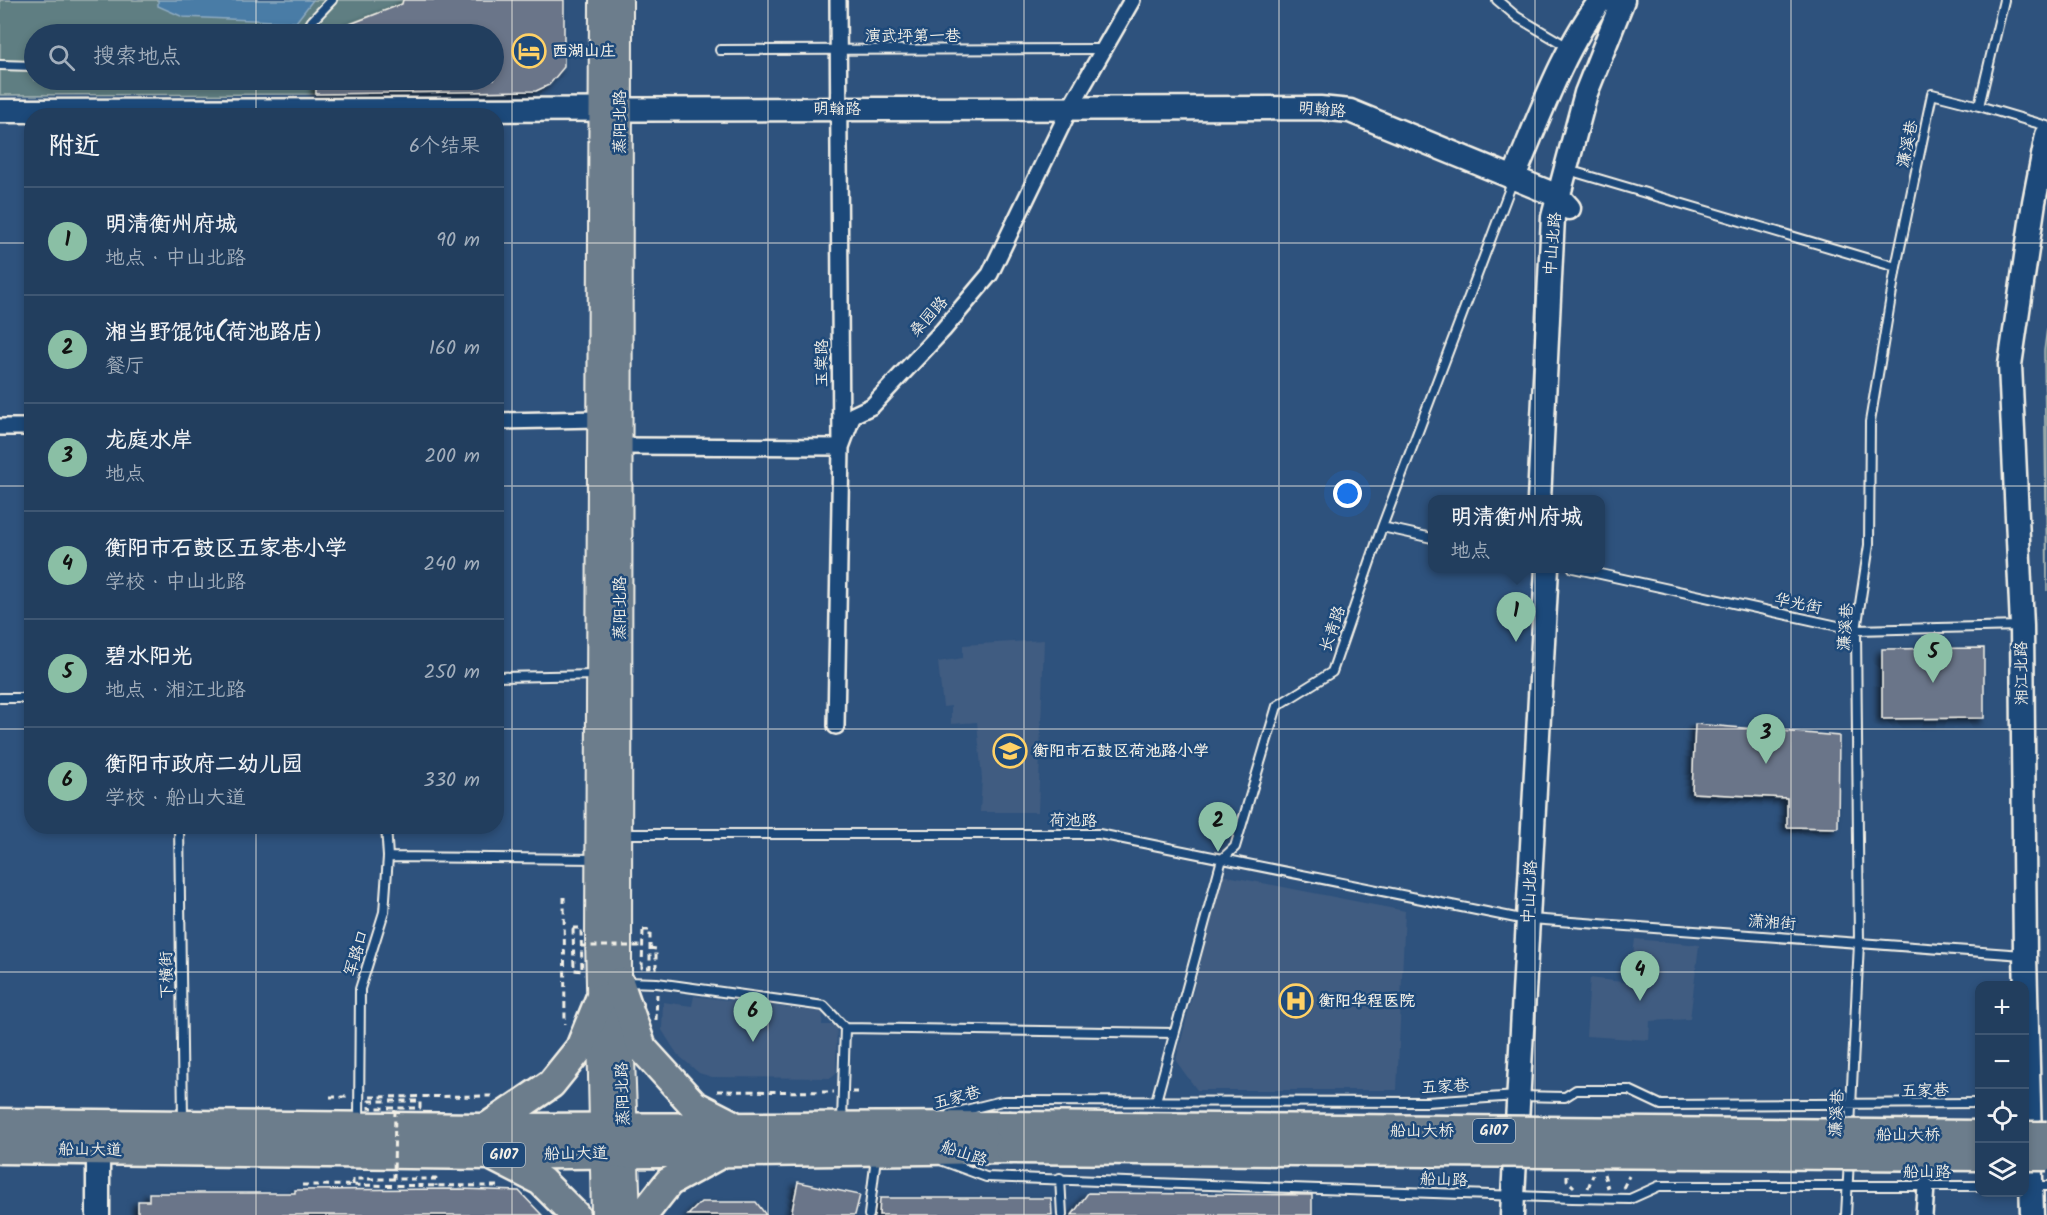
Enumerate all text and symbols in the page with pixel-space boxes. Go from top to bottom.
search box [24,24,504,90]
street label: 演武坪第一巷 [865,24,961,49]
hotel icon: 西湖山庄 [511,33,547,69]
place label: 西湖山庄 [552,39,616,64]
text: 搜索地点 [93,40,181,75]
icon: search [45,41,78,74]
street label: 蒸阳北路 [608,90,633,154]
street label: 明翰路 [1297,95,1347,125]
street label: 明翰路 [813,97,861,122]
street label: 濂溪巷 [1891,118,1925,170]
text: 附近 [48,126,100,168]
text: 6个结果 [409,131,480,163]
text: 明清衡州府城 [105,208,237,243]
street label: 中山北路 [1538,211,1568,277]
text: 1 [64,225,71,257]
text: 90 m [436,225,480,257]
text: 地点 · 中山北路 [105,243,246,275]
street label: 桑园路 [904,291,954,343]
text: 湘当野馄饨(荷池路店） [105,316,336,351]
text: 2 [62,333,73,365]
text: 160 m [429,333,480,365]
street label: 玉棠路 [810,339,835,387]
text: 餐厅 [105,351,145,383]
text: 龙庭水岸 [105,424,193,459]
text: 3 [62,441,73,473]
text: 200 m [424,441,480,473]
text: 地点 [105,459,145,491]
your location [1333,479,1362,508]
popup [1428,495,1605,573]
text: 明清衡州府城 [1450,501,1583,536]
text: 衡阳市石鼓区五家巷小学 [105,532,347,567]
text: 地点 [1450,536,1490,568]
text: 4 [62,549,73,581]
text: 240 m [423,549,480,581]
text: 学校 · 中山北路 [105,567,246,599]
street label: 蒸阳北路 [608,576,633,640]
street label: 华光街 [1772,587,1824,621]
pin: 1 [1496,592,1536,642]
street label: 长青路 [1313,602,1353,656]
street label: 濂溪巷 [1832,602,1860,652]
pin: 5 [1914,634,1952,683]
text: 碧水阳光 [105,640,193,675]
street label: 湘江北路 [2009,641,2035,705]
text: 5 [62,657,73,689]
text: 250 m [424,657,480,689]
text: 地点 · 湘江北路 [105,675,246,707]
pin: 3 [1746,714,1786,764]
school or university icon: 衡阳市石鼓区荷池路小学 [992,733,1028,769]
place label: 衡阳市石鼓区荷池路小学 [1032,739,1209,764]
text: 衡阳市政府二幼儿园 [105,748,303,783]
text: 6 [62,765,73,797]
text: 330 m [423,765,480,797]
text: 学校 · 船山大道 [105,783,246,815]
pin: 2 [1198,802,1238,852]
street label: 荷池路 [1049,808,1097,834]
street label: 中山北路 [1516,859,1544,925]
street label: 潇湘街 [1747,909,1797,937]
street label: 军路口 [338,926,376,980]
street label: 下横街 [154,951,180,999]
pin: 4 [1620,952,1660,1001]
map controls [1975,981,2029,1197]
button: + [1975,981,2029,1035]
hospital icon: 衡阳华程医院 [1278,983,1314,1019]
place label: 衡阳华程医院 [1318,989,1415,1014]
pin: 6 [734,992,772,1042]
button: − [1975,1035,2029,1089]
street label: 蒸阳北路 [609,1062,637,1126]
street label: 五家巷 [1420,1073,1470,1101]
street label: 五家巷 [1901,1078,1949,1104]
street label: 五家巷 [931,1080,983,1116]
street label: 濂溪巷 [1823,1088,1851,1138]
button: locate [1975,1089,2029,1143]
street label: 船山大桥 [1390,1119,1454,1144]
road number: G107 [1473,1119,1515,1143]
street label: 船山大桥 [1876,1123,1940,1148]
street label: 船山路 [937,1134,991,1174]
street label: 船山大道 [58,1137,122,1163]
street label: 船山大道 [544,1141,608,1167]
road number: G107 [483,1143,525,1167]
button: layers [1975,1143,2029,1197]
street label: 船山路 [1903,1160,1951,1185]
street label: 船山路 [1420,1167,1468,1193]

